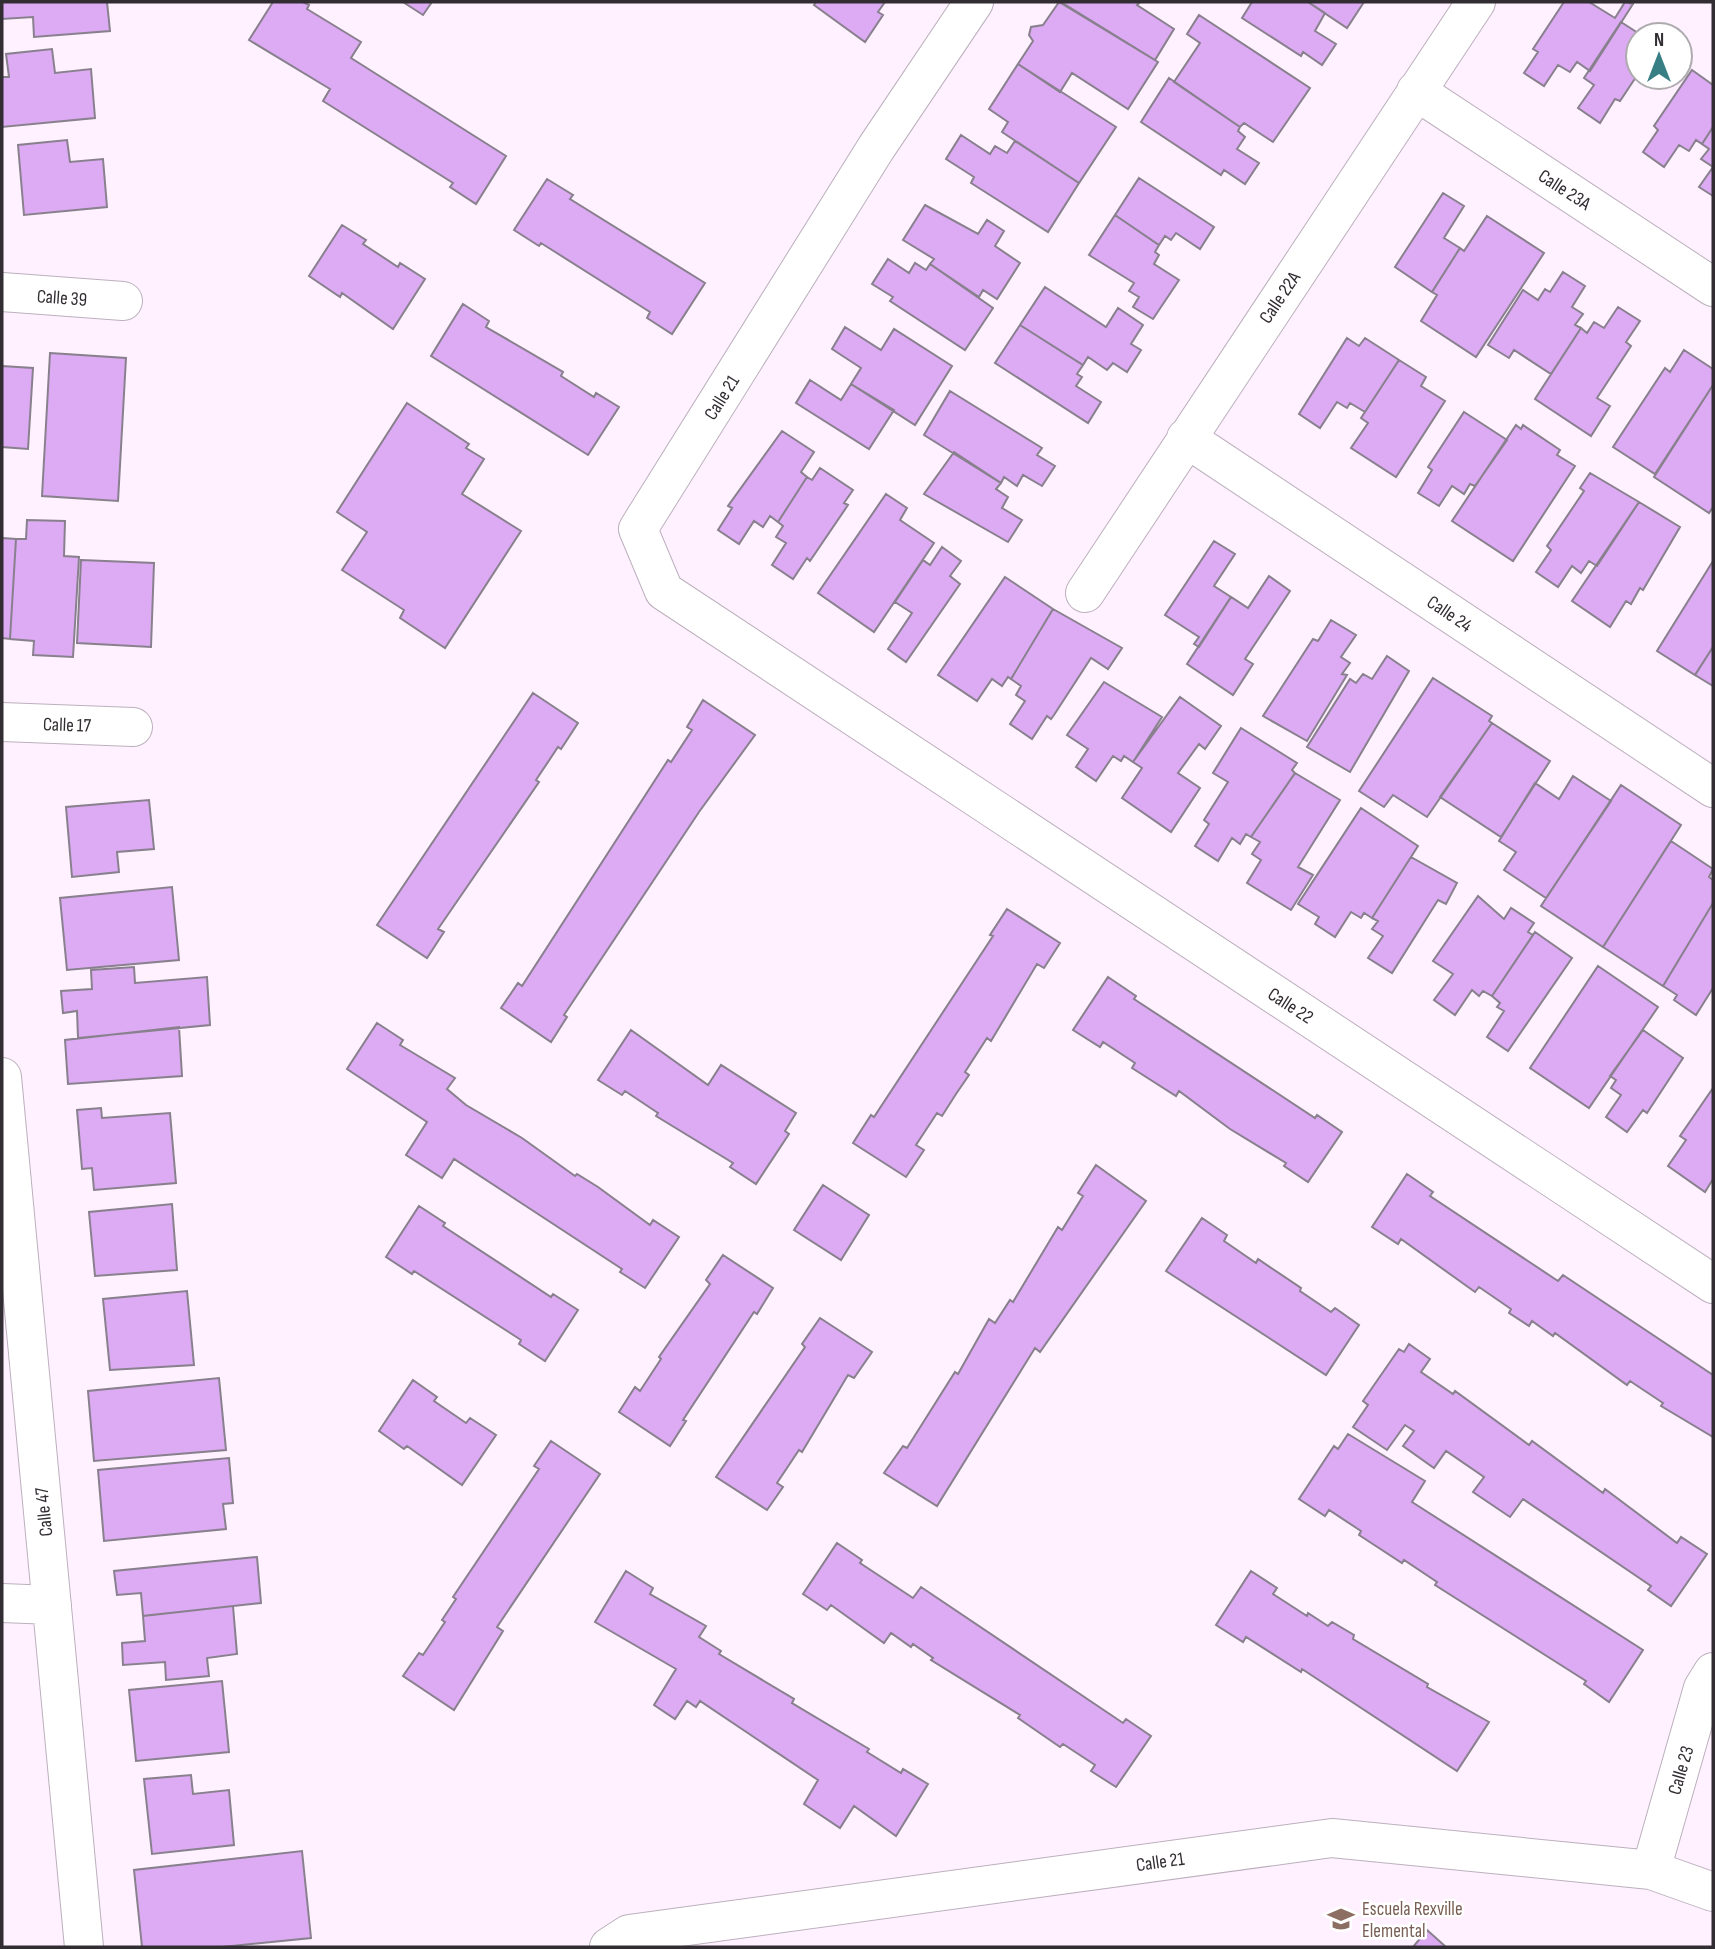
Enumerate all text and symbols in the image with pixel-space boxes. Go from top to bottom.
north arrow [1624,21,1694,91]
text: N [1654,29,1664,52]
street label: Calle 23A [1534,165,1595,216]
street label: Calle 22A [1255,267,1306,328]
street label: Calle 39 [36,285,88,312]
street label: Calle 21 [700,371,745,424]
street label: Calle 24 [1422,591,1476,638]
street label: Calle 17 [42,713,92,738]
street label: Calle 22 [1263,983,1317,1029]
street label: Calle 47 [30,1486,59,1538]
street label: Calle 23 [1664,1743,1699,1798]
street label: Calle 21 [1135,1848,1186,1877]
place label: Escuela Rexville Elemental [1362,1898,1463,1943]
school or university icon: Escuela Rexville Elemental [1326,1904,1356,1934]

